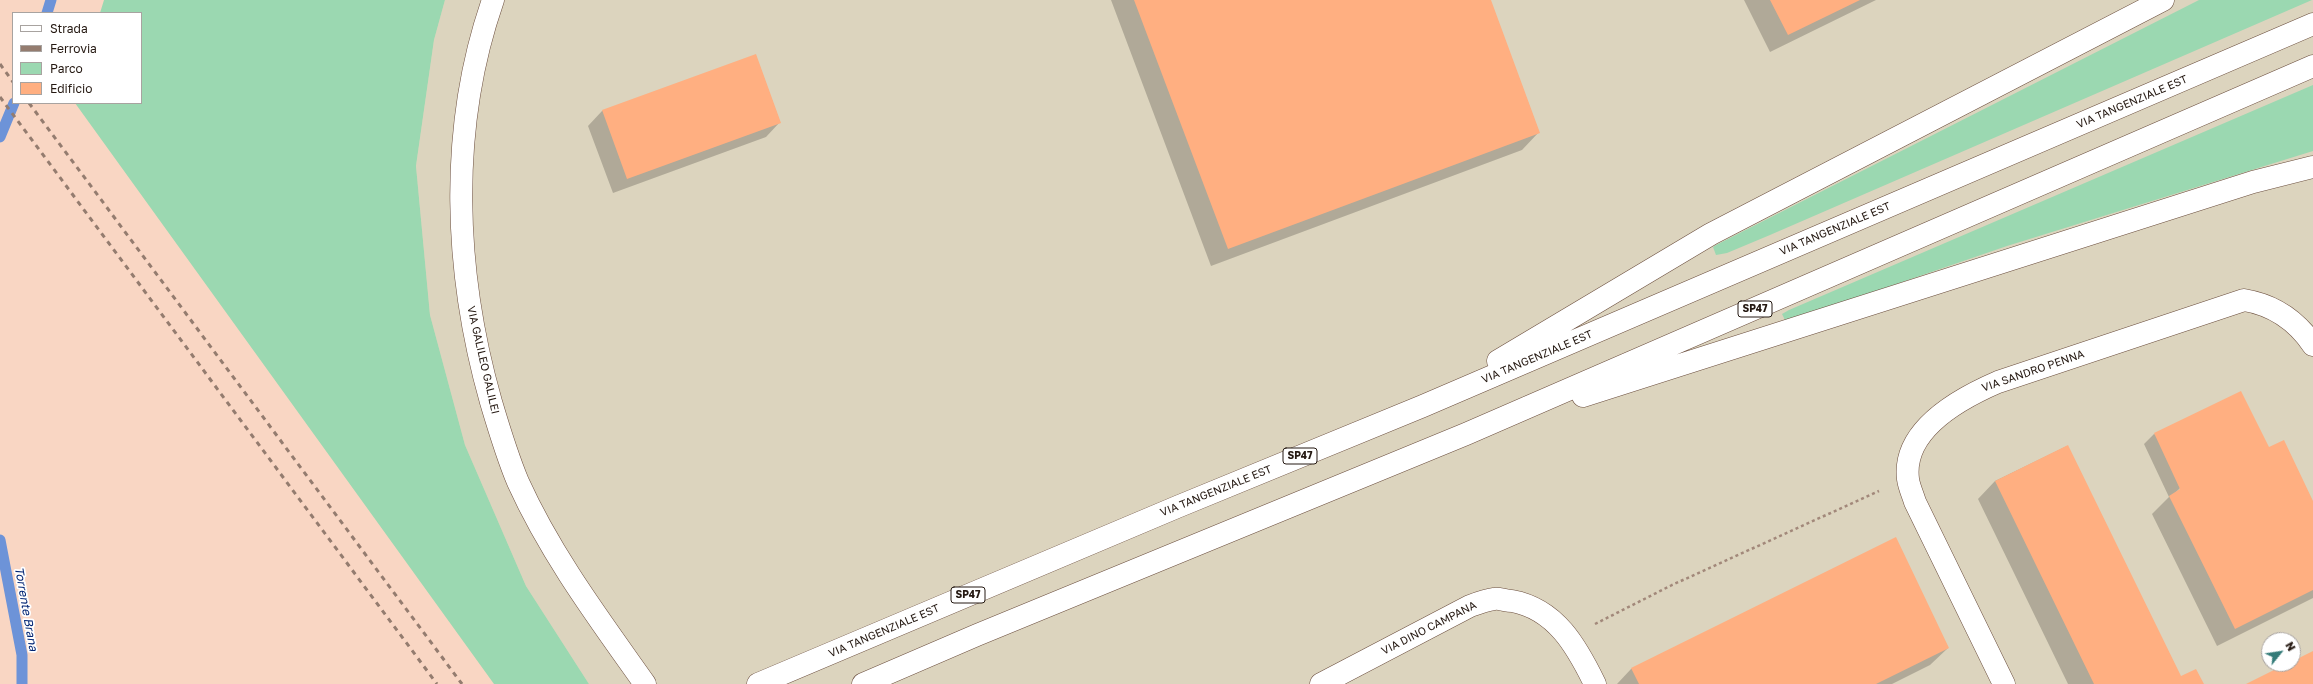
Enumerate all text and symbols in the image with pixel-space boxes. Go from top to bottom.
legend [12,12,142,104]
text: Strada [50,21,88,36]
text: Ferrovia [50,41,97,56]
text: Parco [50,61,83,76]
street label: VIA TANGENZIALE EST [2075,73,2189,131]
text: Edificio [50,81,92,96]
street label: VIA TANGENZIALE EST [1778,200,1892,258]
road number: SP47 [1738,301,1772,317]
street label: VIA GALILEO GALILEI [464,305,502,415]
street label: VIA TANGENZIALE EST [1480,328,1594,386]
street label: VIA SANDRO PENNA [1980,347,2086,395]
road number: SP47 [1283,448,1317,464]
street label: VIA TANGENZIALE EST [1158,463,1274,519]
water label: Torrente Brana [12,566,40,652]
road number: SP47 [951,587,985,603]
street label: VIA DINO CAMPANA [1379,598,1479,658]
street label: VIA TANGENZIALE EST [827,602,941,660]
north arrow [2261,632,2301,672]
text: N [2283,639,2299,653]

